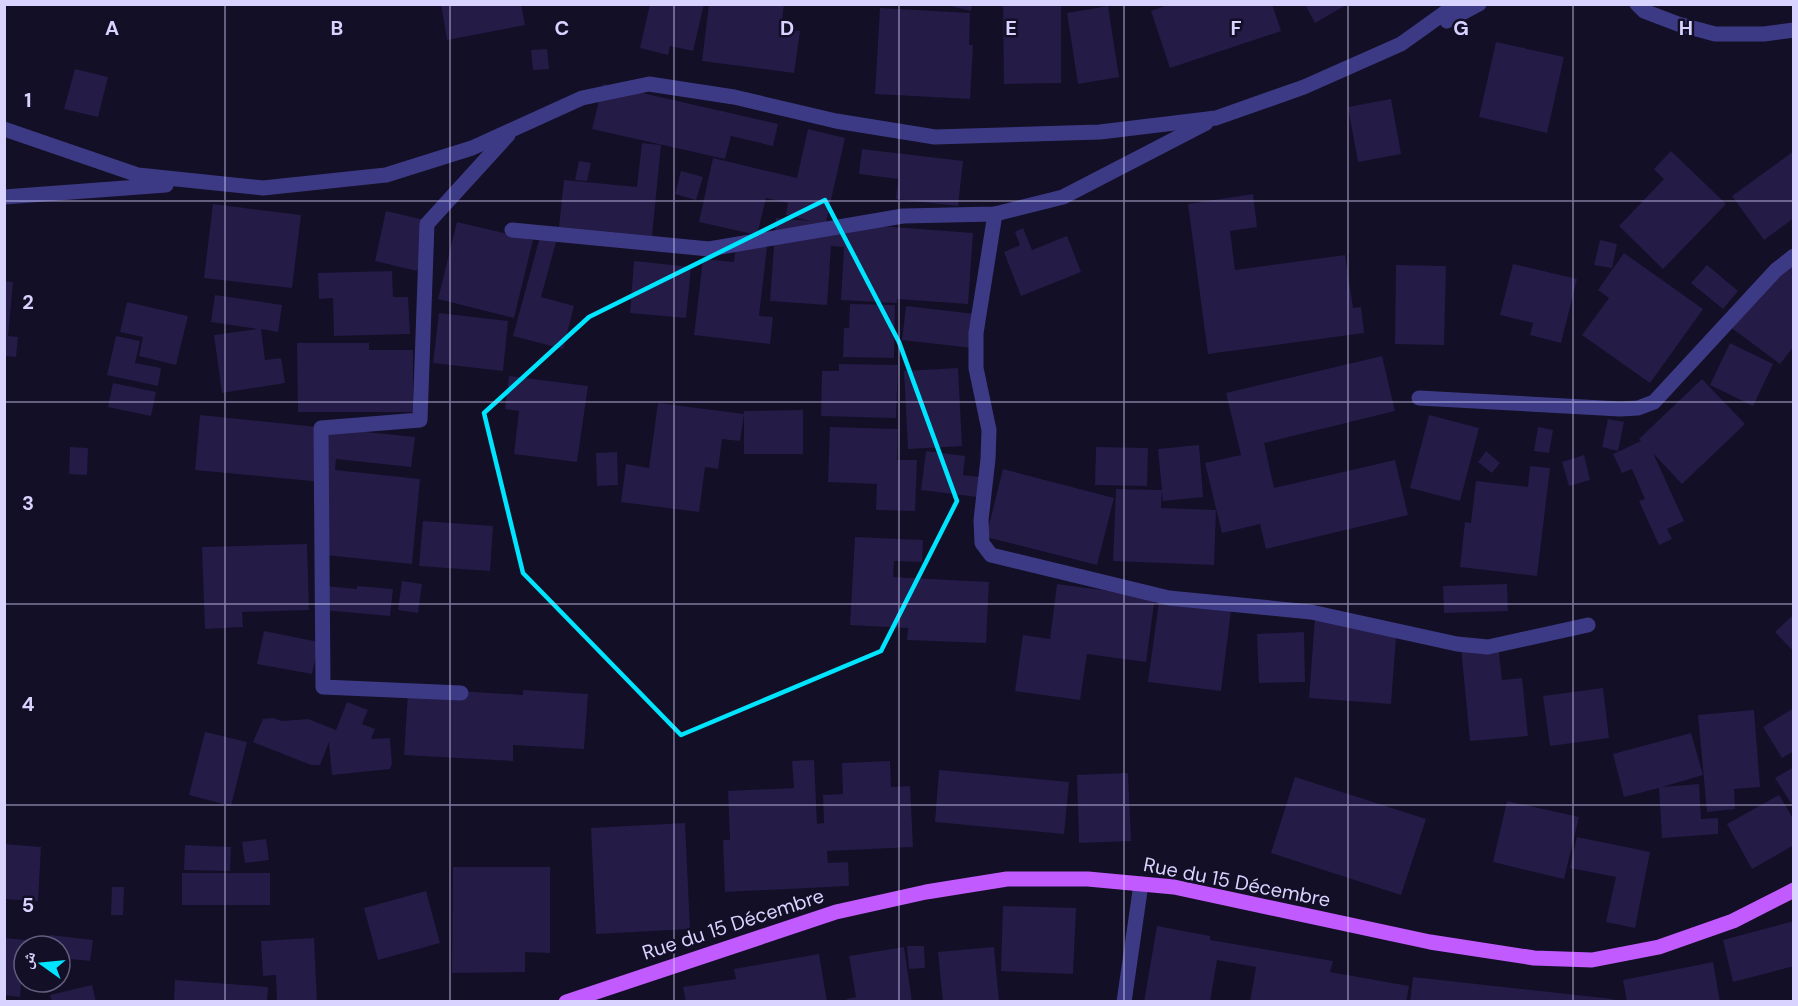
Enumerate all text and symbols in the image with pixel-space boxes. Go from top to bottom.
text: A [105,15,119,41]
text: B [331,15,343,41]
text: C [555,15,569,41]
text: D [780,15,794,41]
text: E [1005,15,1017,41]
text: F [1230,15,1242,41]
text: G [1453,15,1469,41]
text: H [1679,15,1693,41]
text: 1 [24,87,32,113]
text: 2 [22,289,34,315]
text: 3 [22,490,34,516]
text: 4 [22,691,35,717]
street label: Rue du 15 Décembre [1141,851,1333,913]
street label: Rue du 15 Décembre [639,882,827,966]
text: 5 [22,892,34,918]
north arrow [12,934,72,994]
text: ش [16,949,40,971]

